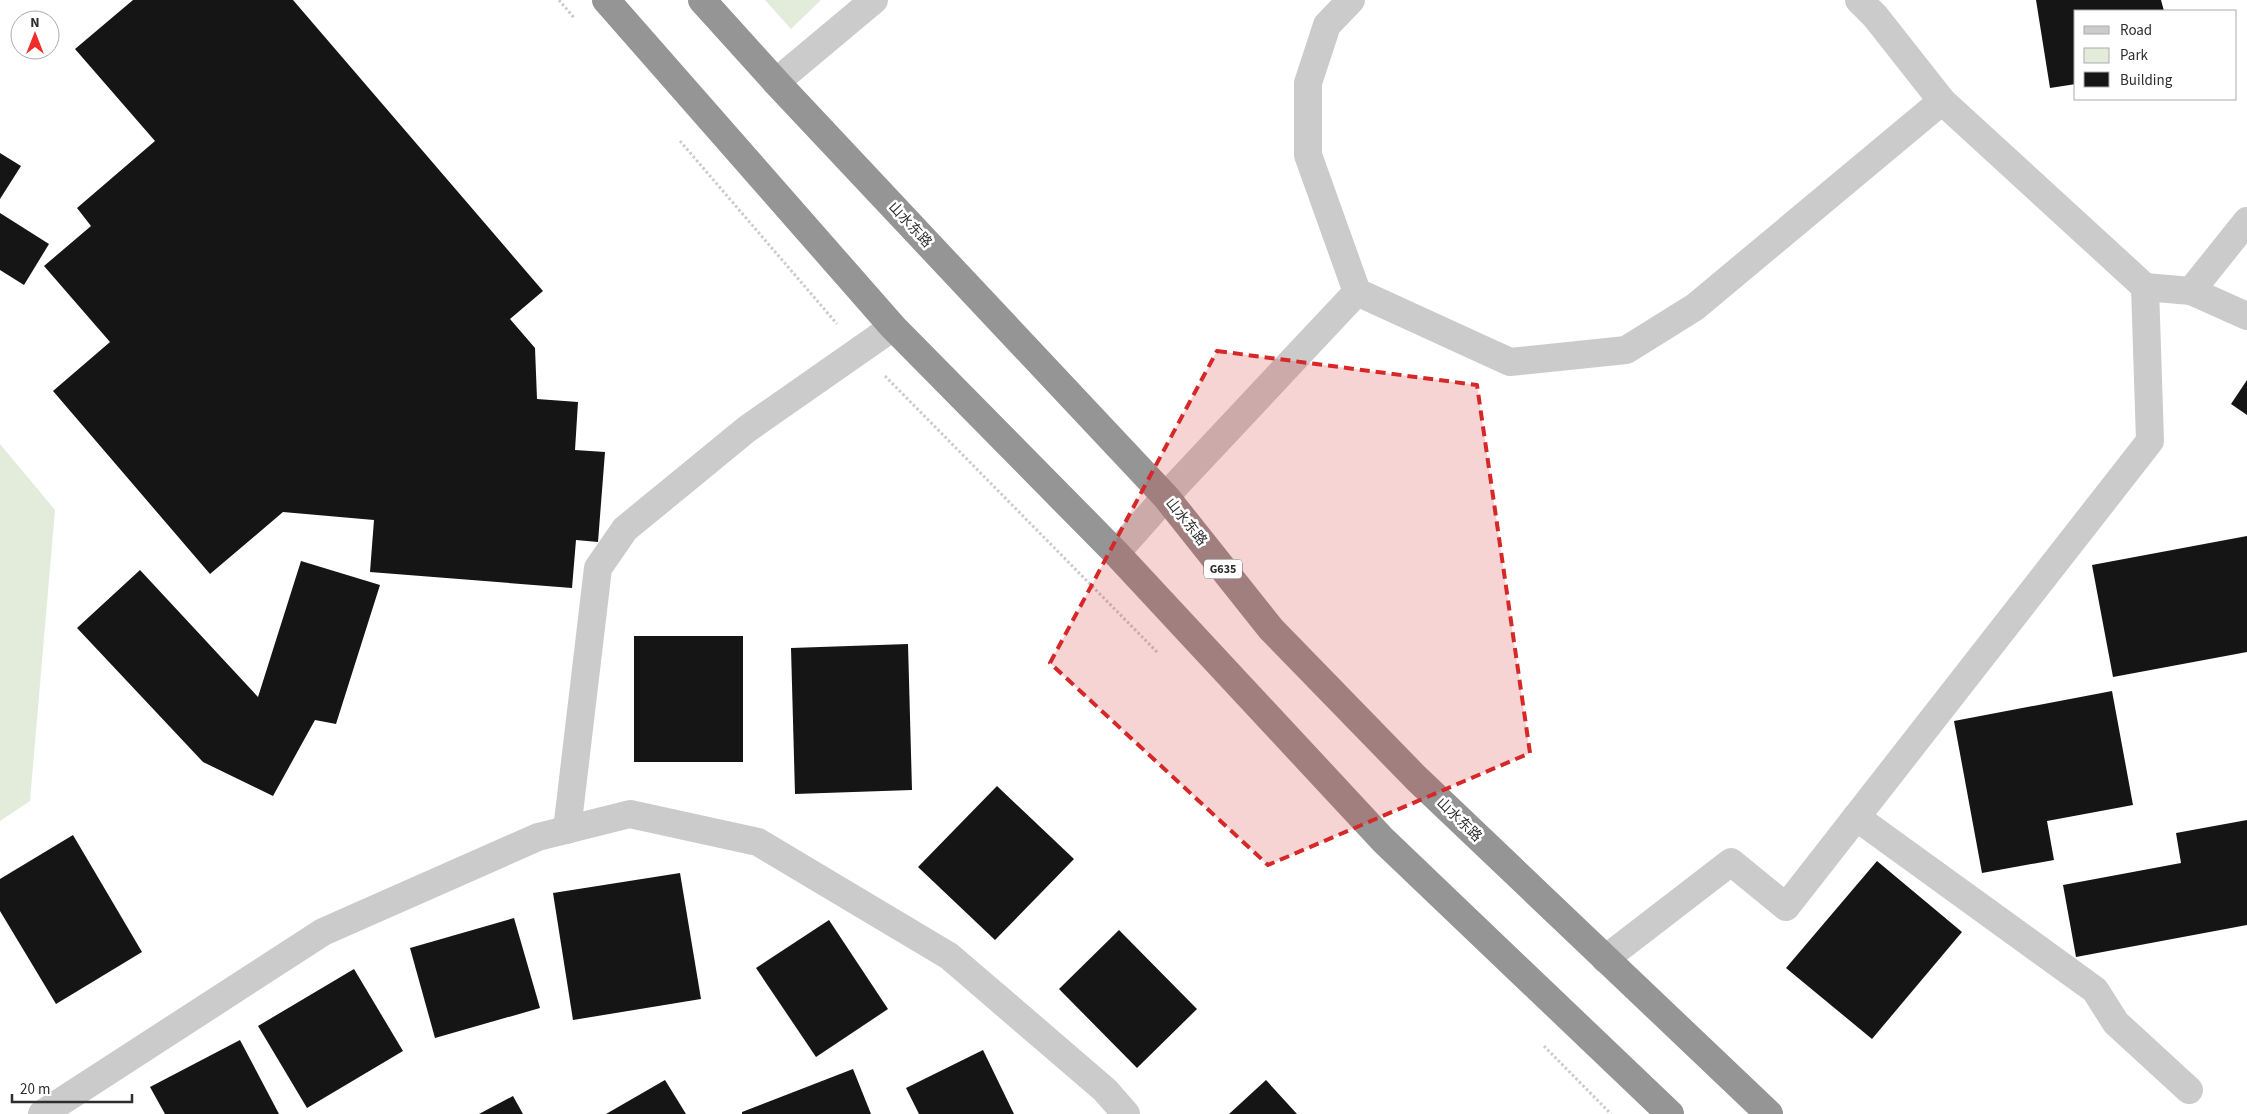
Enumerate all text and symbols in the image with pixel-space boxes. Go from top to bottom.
north arrow [10,10,60,60]
legend [2074,10,2237,100]
text: N [30,13,40,33]
text: Road [2120,20,2152,41]
text: Park [2120,45,2149,66]
text: Building [2120,70,2173,91]
street label: 山水东路 [884,198,936,252]
street label: 山水东路 [1161,494,1211,550]
road number: G635 [1204,560,1242,578]
street label: 山水东路 [1432,793,1486,847]
scale bar [12,1072,132,1104]
text: 20 m [20,1079,50,1100]

